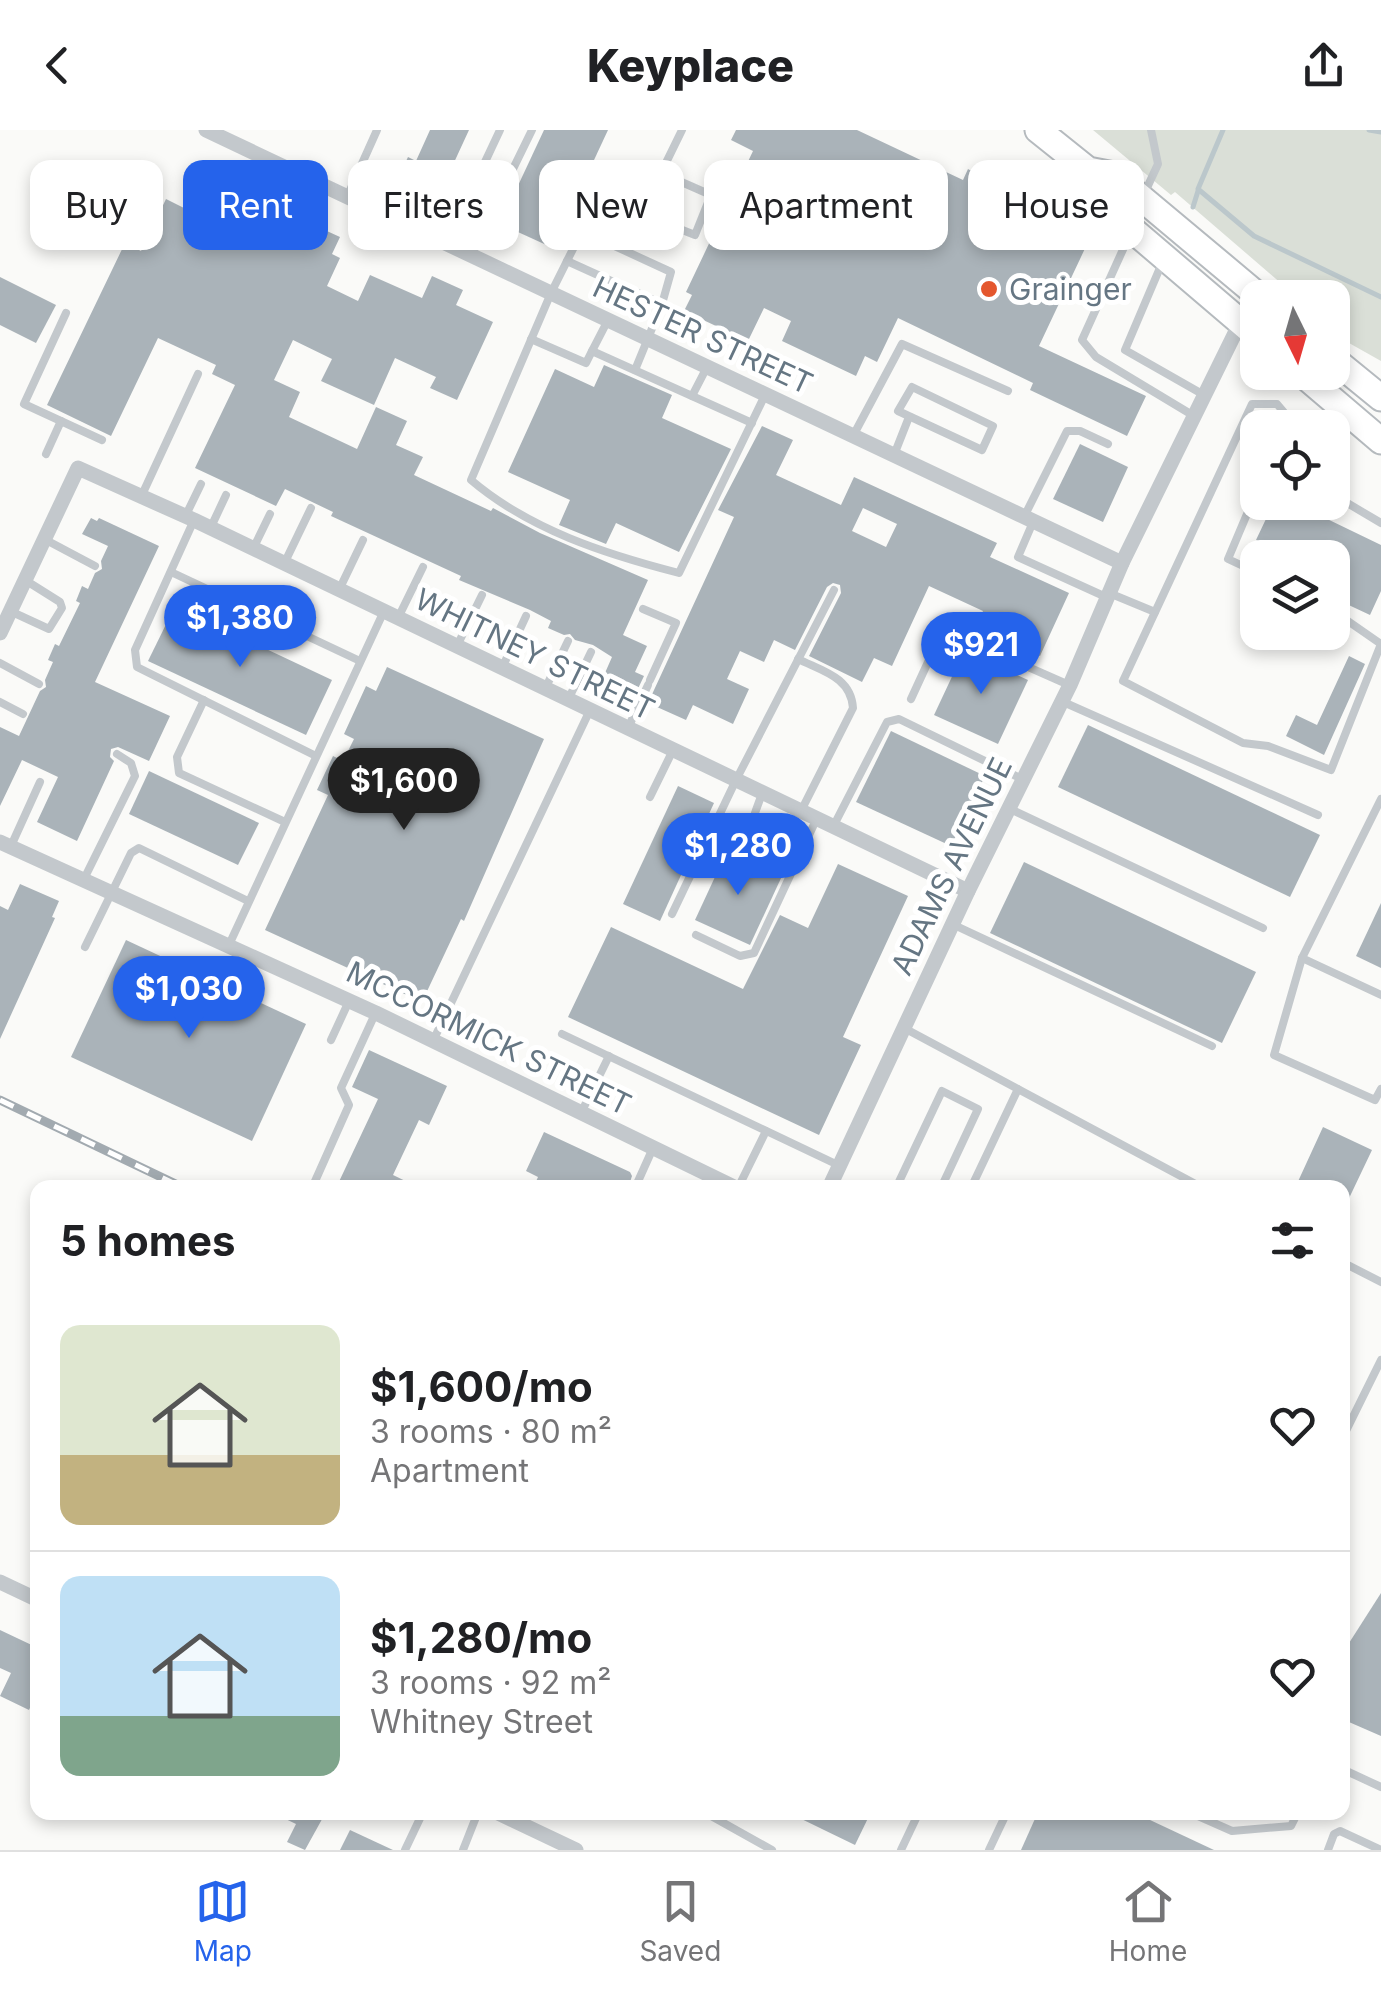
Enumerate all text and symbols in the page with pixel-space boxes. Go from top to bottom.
icon: back [30,38,85,93]
text: Keyplace [587,38,794,93]
icon: share [1296,38,1351,93]
chip: Buy [30,160,163,250]
chip: Rent [183,160,328,250]
chip: Filters [348,160,519,250]
chip: New [539,160,684,250]
chip: Apartment [704,160,948,250]
chip: House [968,160,1144,250]
street label: HESTER STREET [588,268,818,402]
place label: Grainger [1009,271,1132,307]
marker: Grainger [978,278,1000,300]
north arrow [1240,280,1350,390]
map controls [1240,280,1350,650]
button: locate [1240,410,1350,520]
button: layers [1240,540,1350,650]
street label: WHITNEY STREET [409,580,661,728]
pin: $1,380 [159,585,321,670]
text: $1,380 [186,598,294,637]
pin: $921 [922,612,1040,697]
text: $921 [943,625,1019,664]
pin: $1,600 [323,748,485,833]
street label: ADAMS AVENUE [883,752,1019,980]
text: $1,600 [350,761,458,800]
pin: $1,280 [657,813,819,898]
text: $1,280 [684,826,792,865]
street label: MCCORMICK STREET [341,953,637,1123]
pin: $1,030 [108,956,270,1041]
text: $1,030 [135,969,243,1008]
icon: filters [1265,1213,1320,1268]
text: 5 homes [60,1215,236,1266]
text: $1,600/mo [370,1361,593,1412]
icon: home [140,1365,260,1485]
icon: heart [1265,1398,1320,1453]
text: 3 rooms · 80 m² [370,1412,612,1451]
text: Apartment [370,1451,529,1490]
text: $1,280/mo [370,1612,592,1663]
icon: home [140,1616,260,1736]
icon: heart [1265,1649,1320,1704]
text: 3 rooms · 92 m² [370,1663,611,1702]
text: Whitney Street [370,1702,593,1741]
tab: Map [194,1874,252,1968]
tab: Saved [639,1874,721,1968]
tab: Home [1109,1874,1187,1968]

